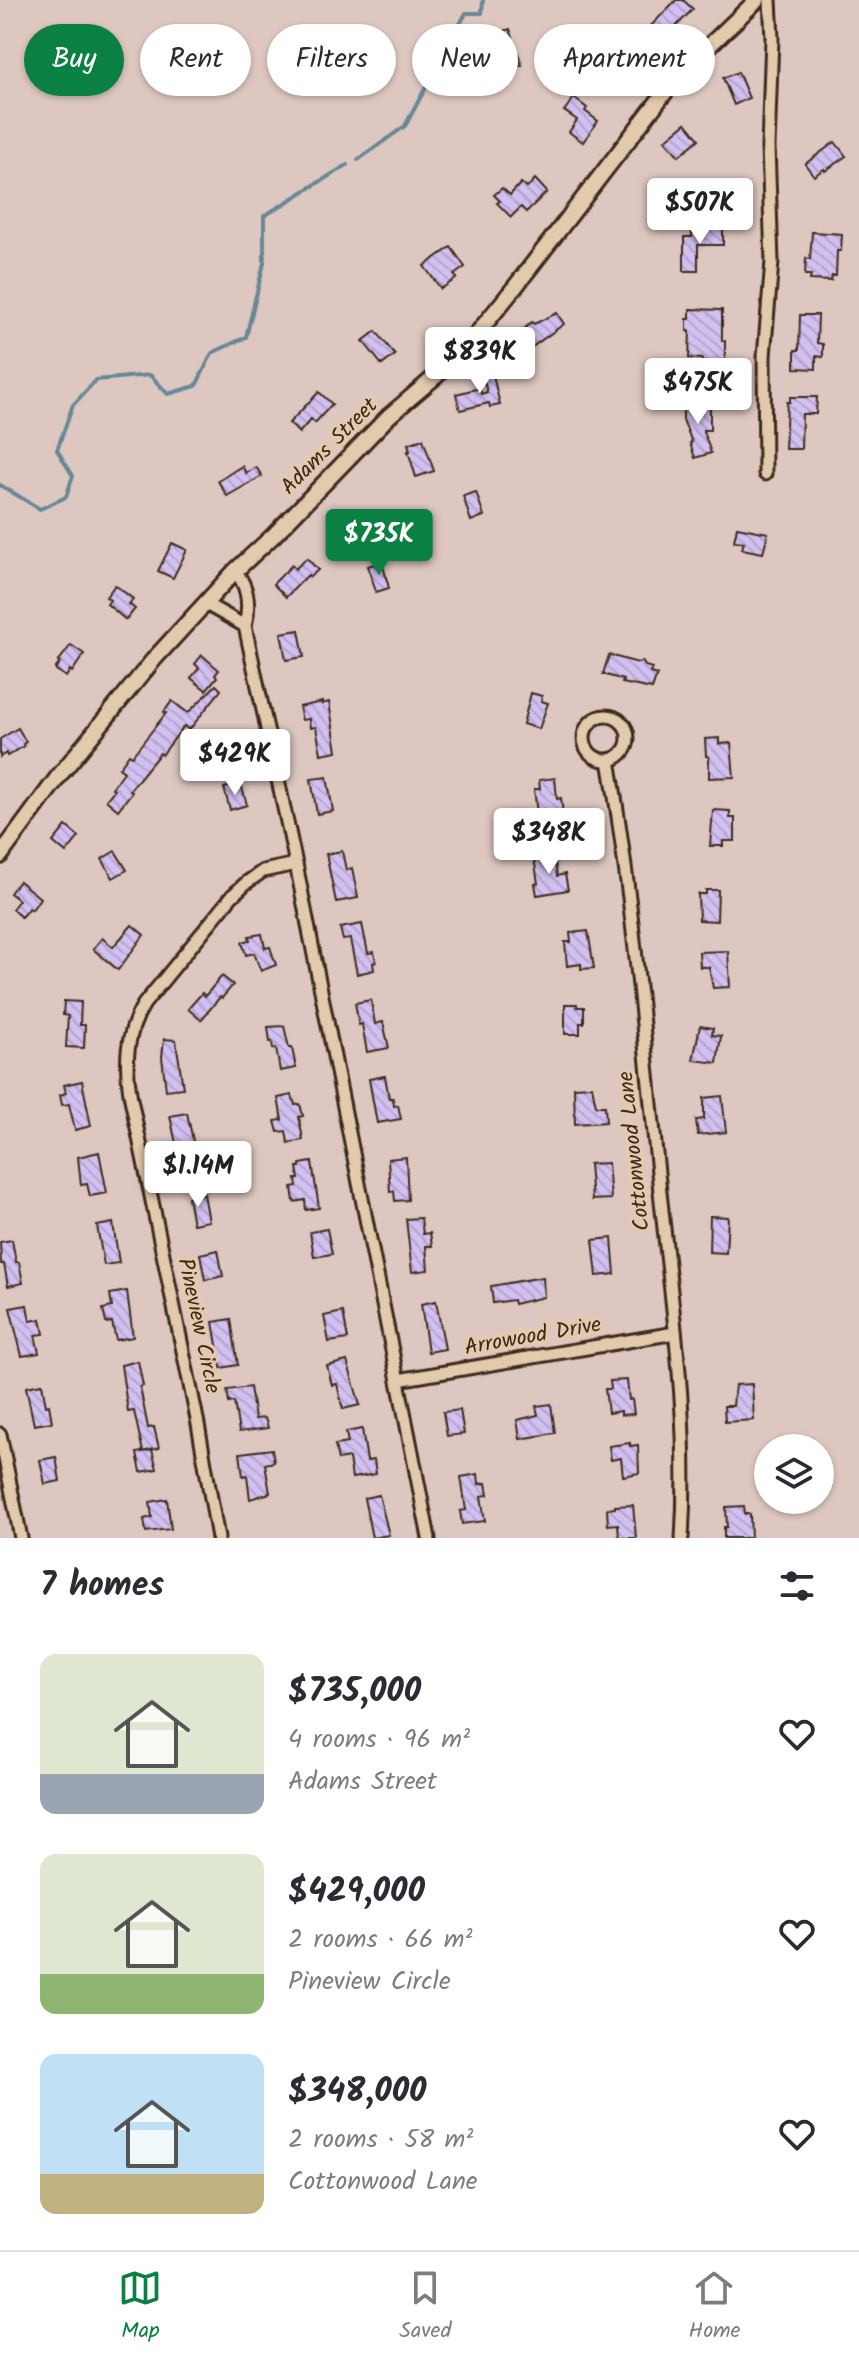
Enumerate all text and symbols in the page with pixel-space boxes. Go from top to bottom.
chip: Buy [24,24,124,96]
chip: Rent [140,24,251,96]
chip: Filters [267,24,396,96]
chip: New [412,24,518,96]
chip: Apartment [534,24,715,96]
pin: $507K [644,178,756,246]
text: $507K [665,183,735,225]
pin: $839K [424,327,536,395]
text: $839K [443,332,517,374]
pin: $475K [642,358,754,426]
text: $475K [663,363,733,405]
street label: Adams Street [273,390,387,504]
pin: $735K [323,509,435,577]
text: $735K [344,514,414,556]
pin: $429K [179,729,291,797]
text: $429K [198,734,272,776]
pin: $348K [493,808,605,876]
text: $348K [512,813,586,855]
street label: Cottonwood Lane [609,1069,661,1233]
pin: $1.14M [133,1141,263,1209]
text: $1.14M [162,1146,234,1188]
street label: Pineview Circle [167,1255,229,1397]
street label: Arrowood Drive [462,1308,604,1366]
map controls [754,1434,834,1514]
button: layers [754,1434,834,1514]
text: 7 homes [40,1559,164,1613]
icon: filters [775,1564,819,1608]
text: $735,000 [288,1665,421,1719]
icon: home [104,1686,200,1782]
icon: heart [775,1712,819,1756]
text: 4 rooms · 96 m² [288,1719,470,1761]
text: Adams Street [288,1761,437,1803]
text: $429,000 [288,1865,425,1919]
icon: home [104,1886,200,1982]
icon: heart [775,1912,819,1956]
text: 2 rooms · 66 m² [288,1919,473,1961]
text: Pineview Circle [288,1961,451,2003]
text: $348,000 [288,2065,427,2119]
icon: home [104,2086,200,2182]
icon: heart [775,2112,819,2156]
text: 2 rooms · 58 m² [288,2119,473,2161]
text: Cottonwood Lane [288,2161,478,2203]
tab: Map [118,2266,162,2349]
tab: Saved [399,2266,452,2349]
tab: Home [688,2266,741,2349]

